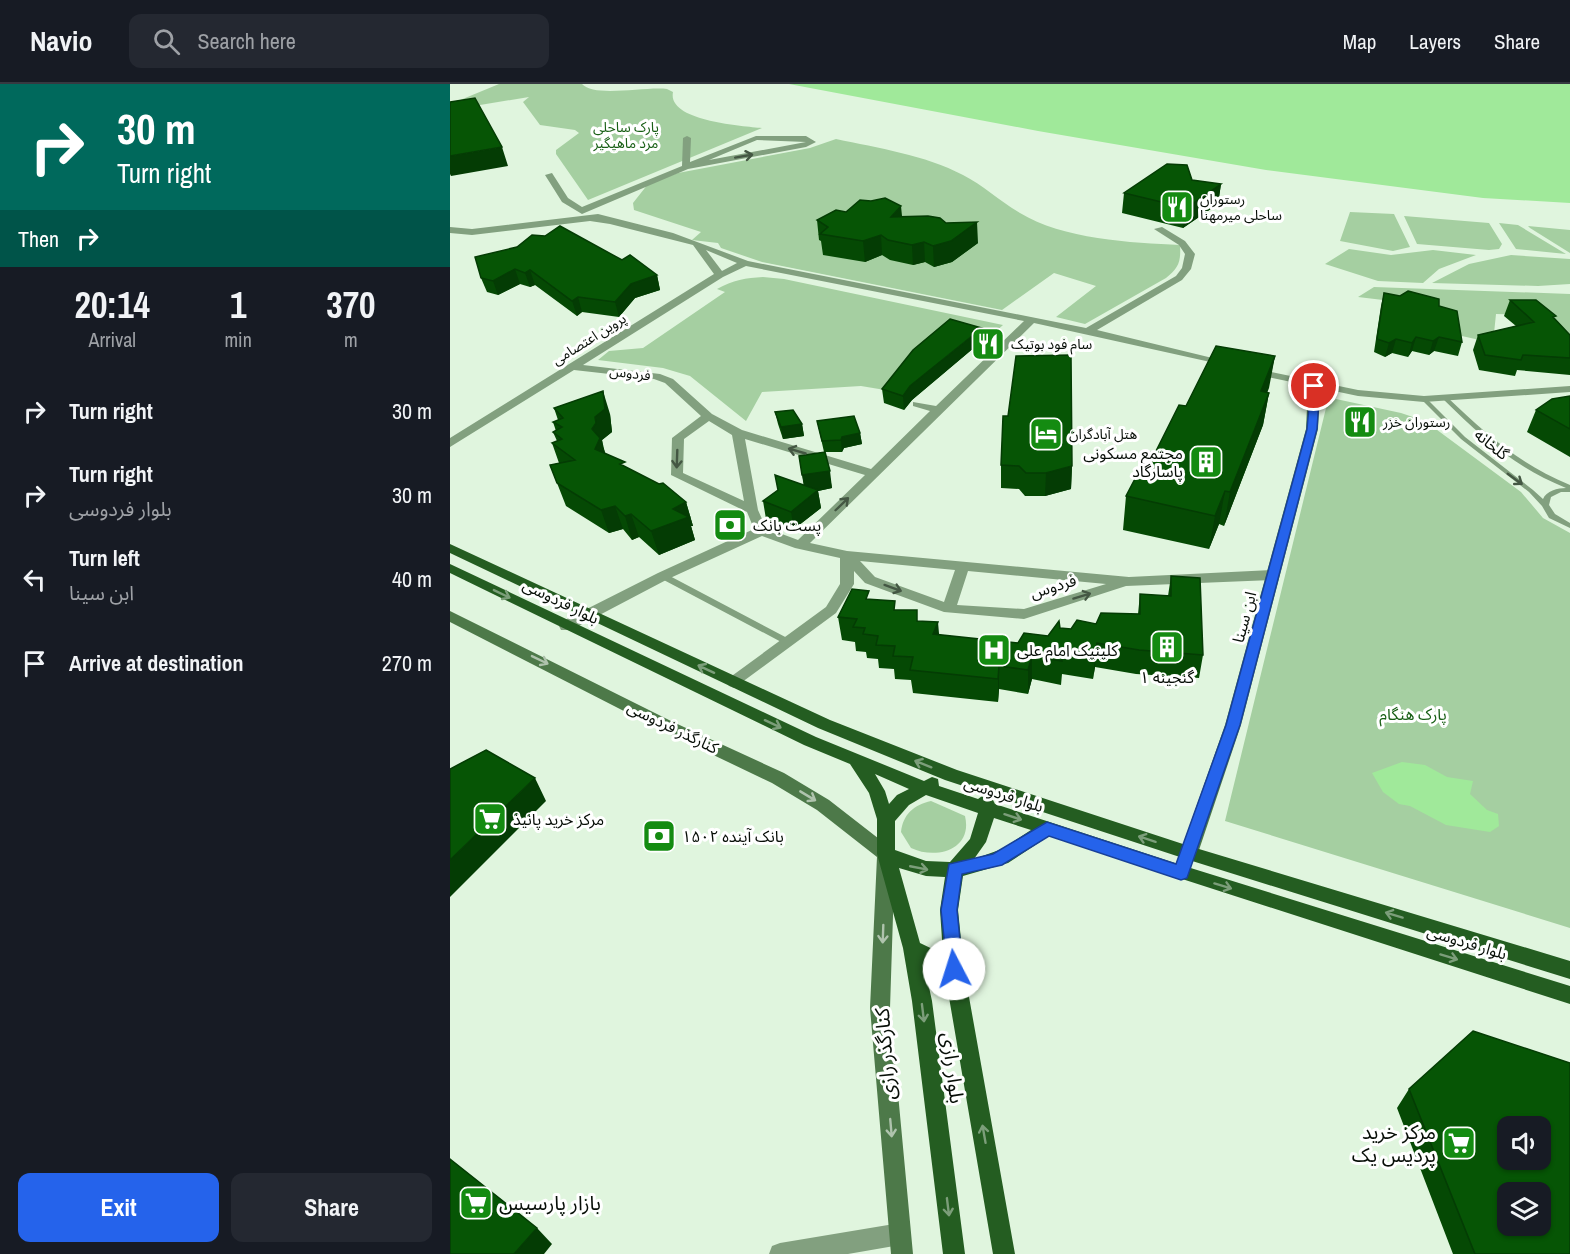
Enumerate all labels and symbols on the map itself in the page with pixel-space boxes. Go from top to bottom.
park label: پارک ساحلی مرد ماهیگیر [593,118,659,152]
one-way arrow [734,151,753,162]
restaurant icon: رستوران ساحلی میرمهنا [1159,189,1195,225]
place label: رستوران ساحلی میرمهنا [1200,190,1282,224]
street label: پروین اعتصامی [549,309,630,370]
restaurant icon: سام فود بوتیک [970,326,1006,362]
place label: سام فود بوتیک [1011,335,1092,355]
pin [1288,360,1339,411]
street label: فردوس [608,362,652,384]
restaurant icon: رستوران خزر [1342,404,1378,440]
place label: رستوران خزر [1382,413,1450,431]
hotel icon: هتل آبادگران [1028,416,1064,452]
street label: گلخانه [1470,423,1514,465]
place label: هتل آبادگران [1069,425,1137,443]
place label: مجتمع مسکونی پاسارگاد [1083,442,1183,482]
building icon: مجتمع مسکونی پاسارگاد [1188,444,1224,480]
one-way arrow [788,445,807,456]
one-way arrow [671,448,683,468]
one-way arrow [1507,473,1523,485]
one-way arrow [834,496,849,511]
bank icon: پست بانک [712,507,748,543]
place label: پست بانک [753,514,821,536]
street label: فردوس [1027,569,1079,603]
street label: بلوار فردوسی [519,573,603,629]
one-way arrow [883,584,902,595]
one-way arrow [493,589,511,601]
street label: ابن سینا [1227,589,1261,645]
one-way arrow [1072,590,1091,601]
building icon: گنجینه ۱ [1149,629,1185,665]
hospital icon: کلینیک امام علی [976,632,1012,668]
place label: کلینیک امام علی [1017,639,1118,663]
one-way arrow [530,655,548,667]
one-way arrow [697,662,715,674]
place label: گنجینه ۱ [1140,666,1195,688]
street label: کنارگذر فردوسی [624,695,723,759]
park label: پارک هنگام [1379,703,1447,727]
one-way arrow [764,718,782,730]
one-way arrow [914,758,933,769]
street label: بلوار فردوسی [962,771,1046,817]
one-way arrow [799,790,816,802]
supermarket icon: مرکز خرید پانیذ [472,801,508,837]
place label: مرکز خرید پانیذ [513,808,604,830]
one-way arrow [1003,813,1022,824]
bank icon: بانک آینده ۱۵۰۲ [641,818,677,854]
place label: بانک آینده ۱۵۰۲ [682,825,784,847]
one-way arrow [1138,833,1157,844]
one-way arrow [909,863,929,874]
one-way arrow [1213,881,1232,892]
one-way arrow [1385,909,1404,920]
street label: بلوار فردوسی [1425,919,1509,965]
one-way arrow [878,923,889,943]
position arrow [922,937,986,1001]
one-way arrow [1439,952,1458,963]
one-way arrow [918,1003,929,1023]
street label: کنارگذر رازی [868,1006,901,1101]
street label: بلوار رازی [936,1031,971,1105]
one-way arrow [886,1118,897,1138]
place label: مرکز خرید پردیس یک [1352,1118,1436,1168]
one-way arrow [978,1125,989,1145]
supermarket icon: مرکز خرید پردیس یک [1441,1125,1477,1161]
supermarket icon: بازار پارسیس [458,1185,494,1221]
place label: بازار پارسیس [499,1189,601,1216]
one-way arrow [943,1197,954,1216]

